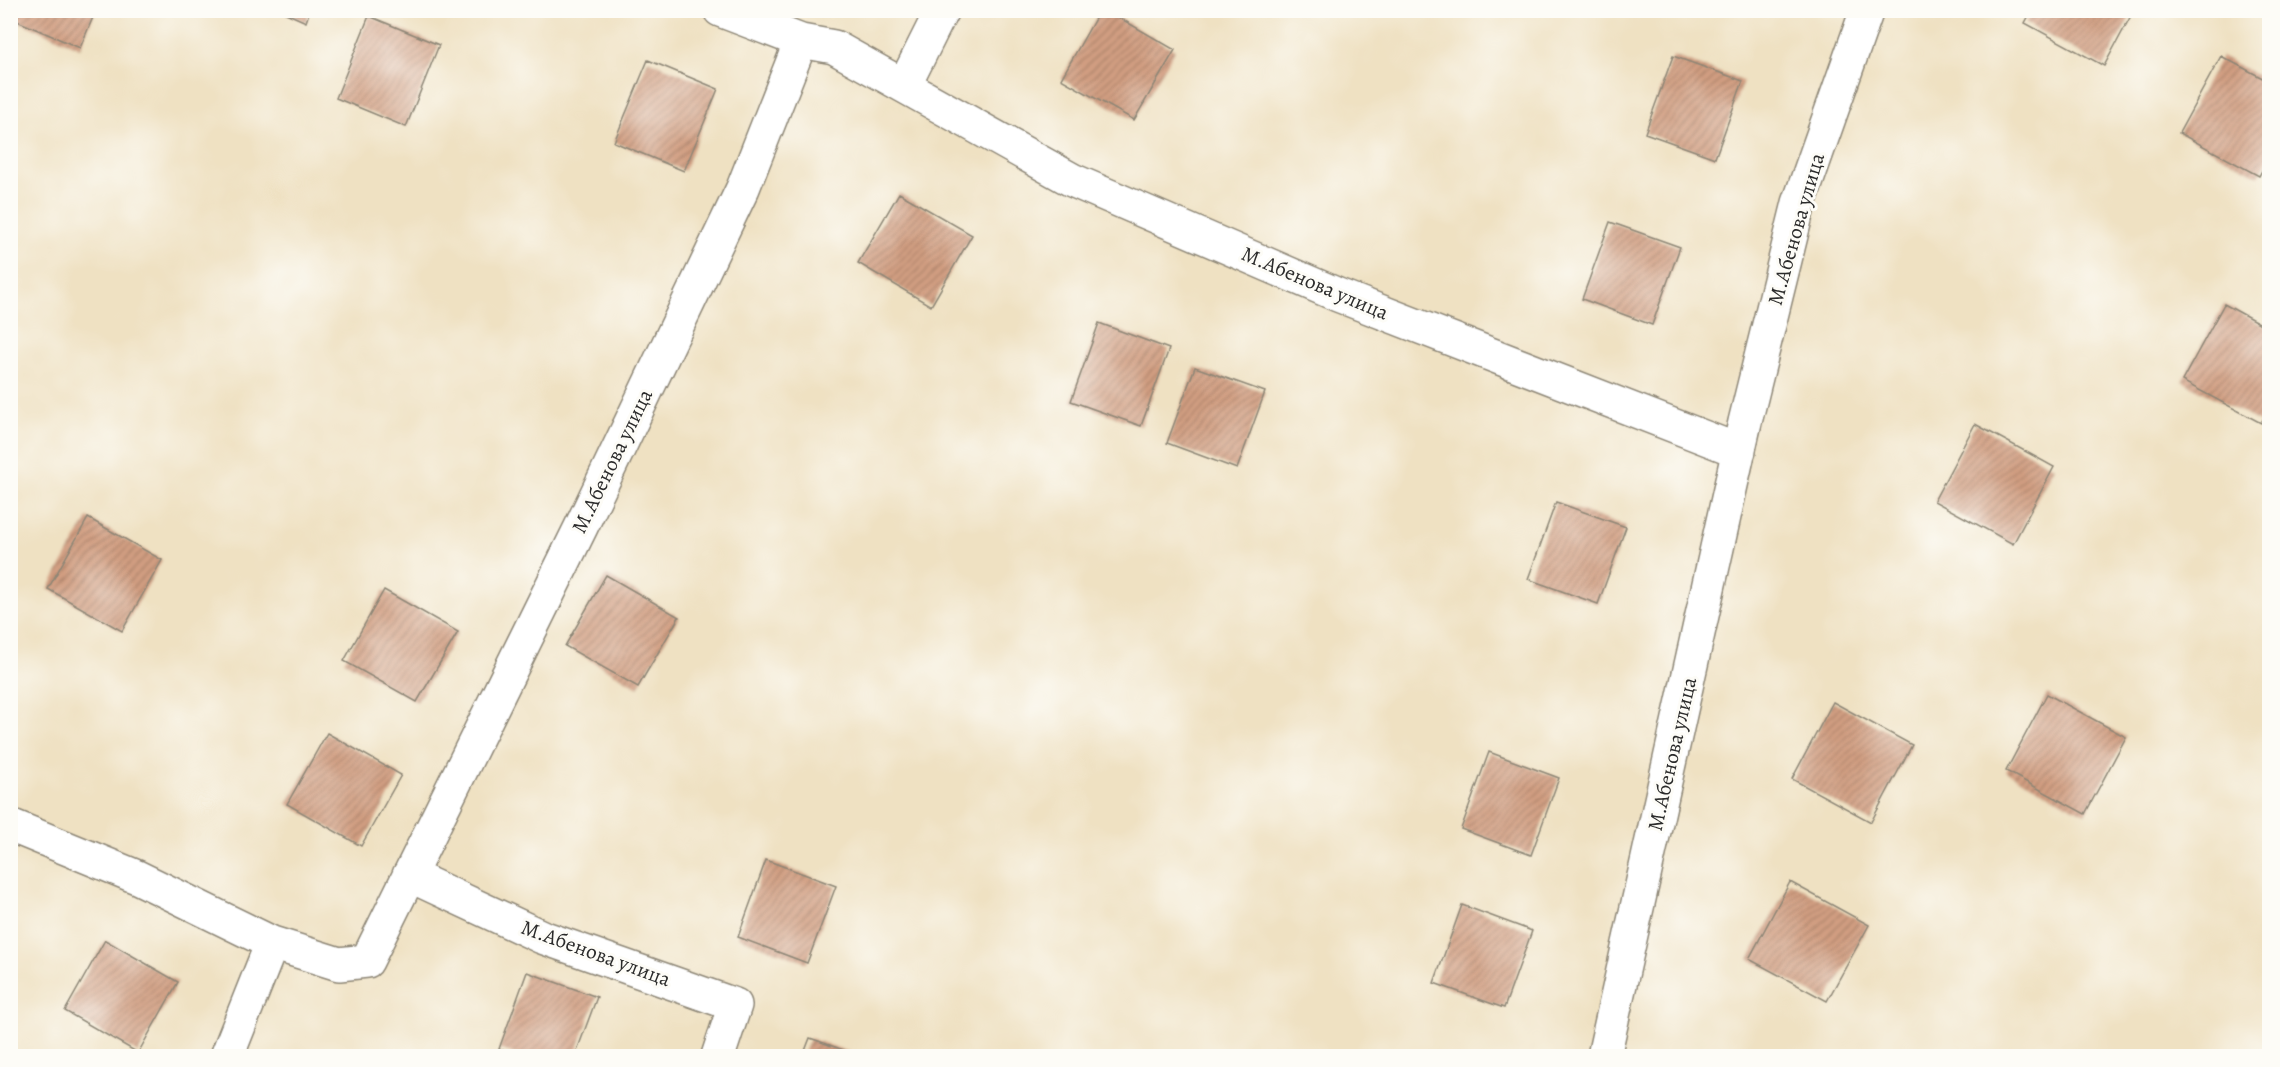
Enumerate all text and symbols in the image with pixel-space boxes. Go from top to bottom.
street label: М.Абенова улица [1761,149,1831,308]
street label: М.Абенова улица [1237,239,1393,327]
street label: М.Абенова улица [565,384,659,538]
street label: М.Абенова улица [1641,674,1703,834]
street label: М.Абенова улица [517,913,675,993]

